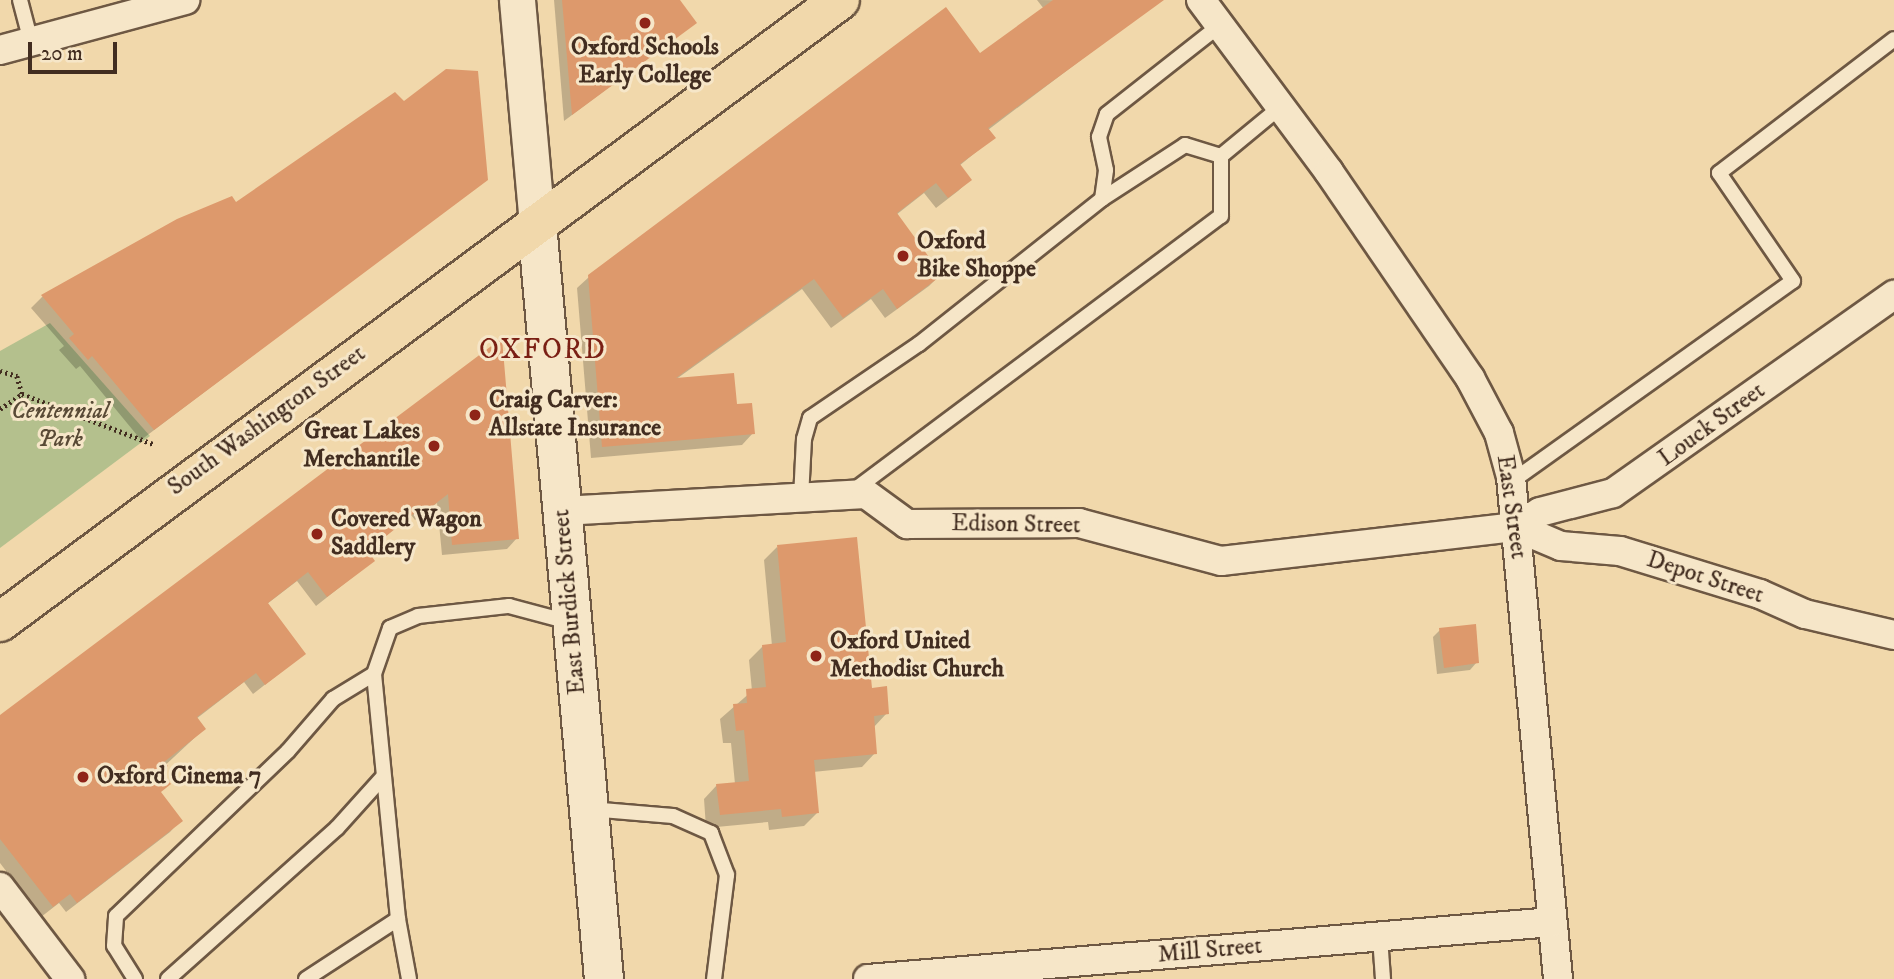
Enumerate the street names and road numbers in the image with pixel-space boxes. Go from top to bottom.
street label: South Washington Street [163,340,371,502]
street label: Louck Street [1653,377,1771,473]
street label: East Street [1489,453,1533,561]
street label: East Burdick Street [548,508,592,696]
street label: Edison Street [951,509,1081,541]
street label: Depot Street [1643,546,1767,610]
street label: Mill Street [1157,932,1263,970]

